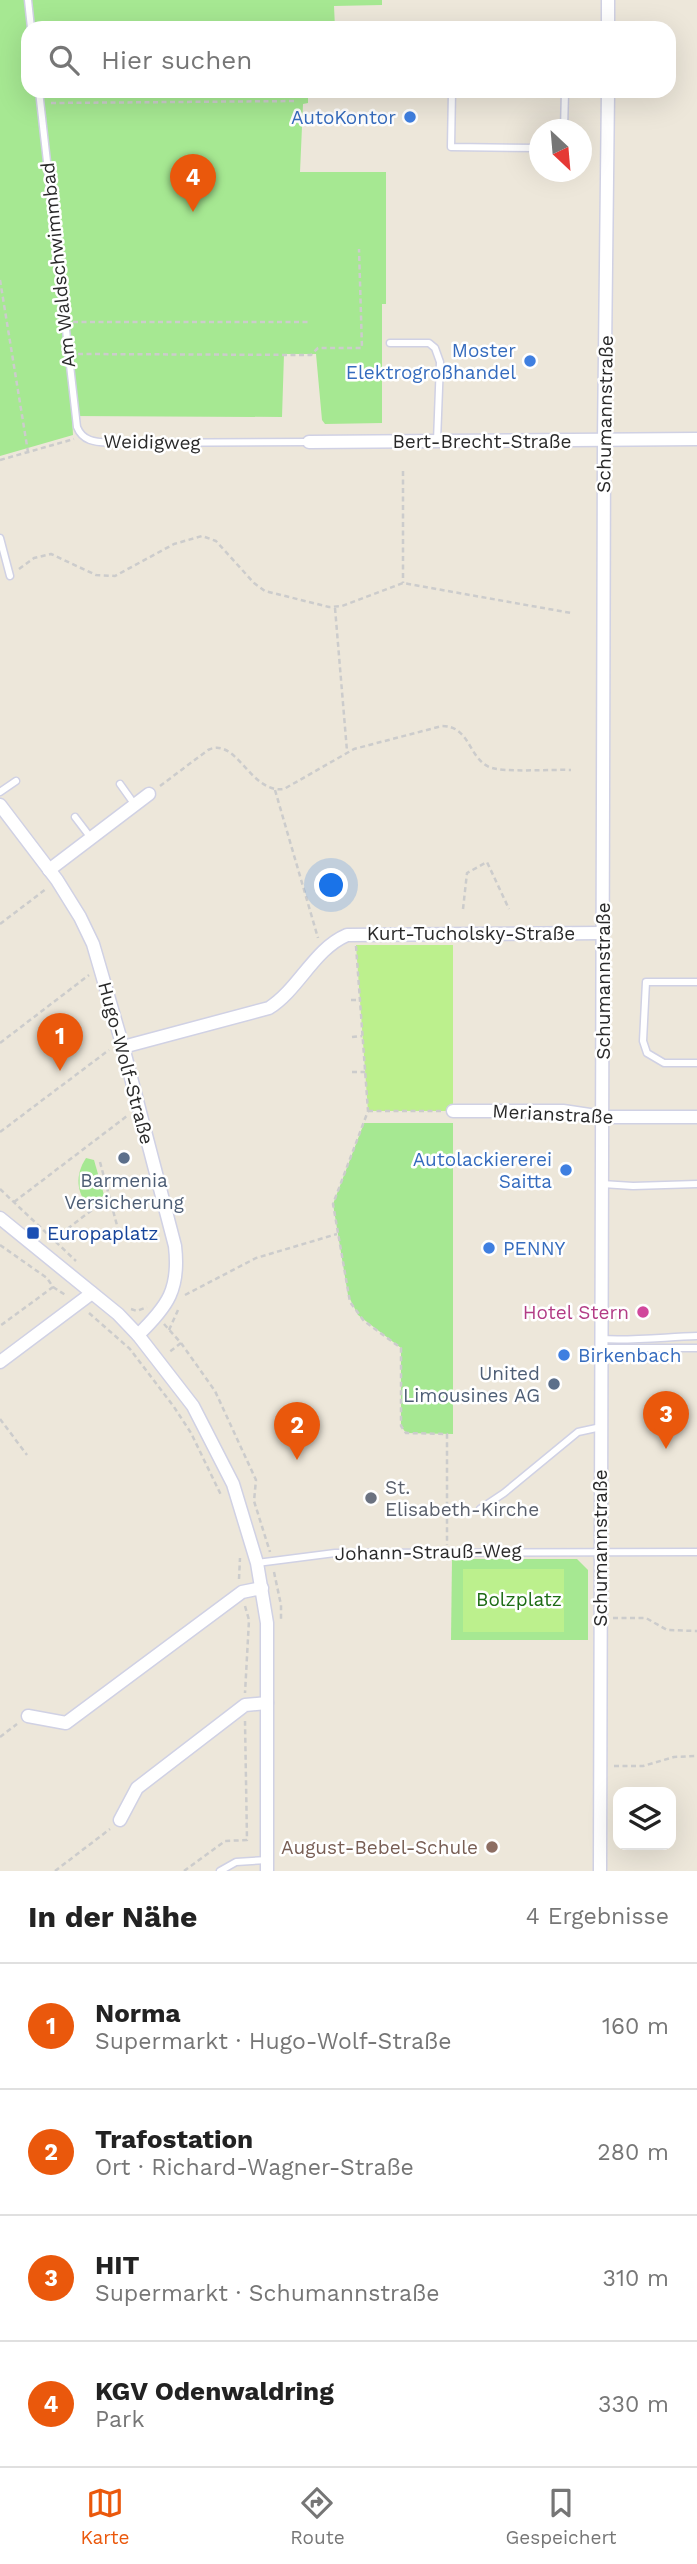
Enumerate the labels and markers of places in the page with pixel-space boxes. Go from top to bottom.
place label: AutoKontor [291,106,396,129]
marker: AutoKontor [402,109,418,125]
pin: 4 [170,154,216,212]
place label: Moster Elektrogroßhandel [346,339,516,384]
marker: Moster Elektrogroßhandel [522,353,538,369]
pin: 1 [37,1013,83,1071]
place label: Autolackiererei Saitta [413,1148,552,1193]
marker: Barmenia Versicherung [116,1150,132,1166]
marker: Autolackiererei Saitta [558,1162,574,1178]
place label: Barmenia Versicherung [64,1169,185,1214]
place label: Europaplatz [47,1222,158,1245]
marker: Europaplatz [25,1225,41,1241]
place label: PENNY [503,1237,566,1260]
marker: PENNY [481,1240,497,1256]
place label: Hotel Stern [523,1301,629,1324]
marker: Hotel Stern [635,1304,651,1320]
place label: Birkenbach [578,1344,681,1367]
marker: Birkenbach [556,1347,572,1363]
place label: United Limousines AG [403,1362,540,1407]
marker: United Limousines AG [546,1376,562,1392]
pin: 3 [643,1391,689,1449]
pin: 2 [274,1402,320,1460]
place label: St. Elisabeth-Kirche [385,1476,539,1521]
marker: St. Elisabeth-Kirche [363,1490,379,1506]
place label: August-Bebel-Schule [281,1836,478,1859]
marker: August-Bebel-Schule [484,1839,500,1855]

